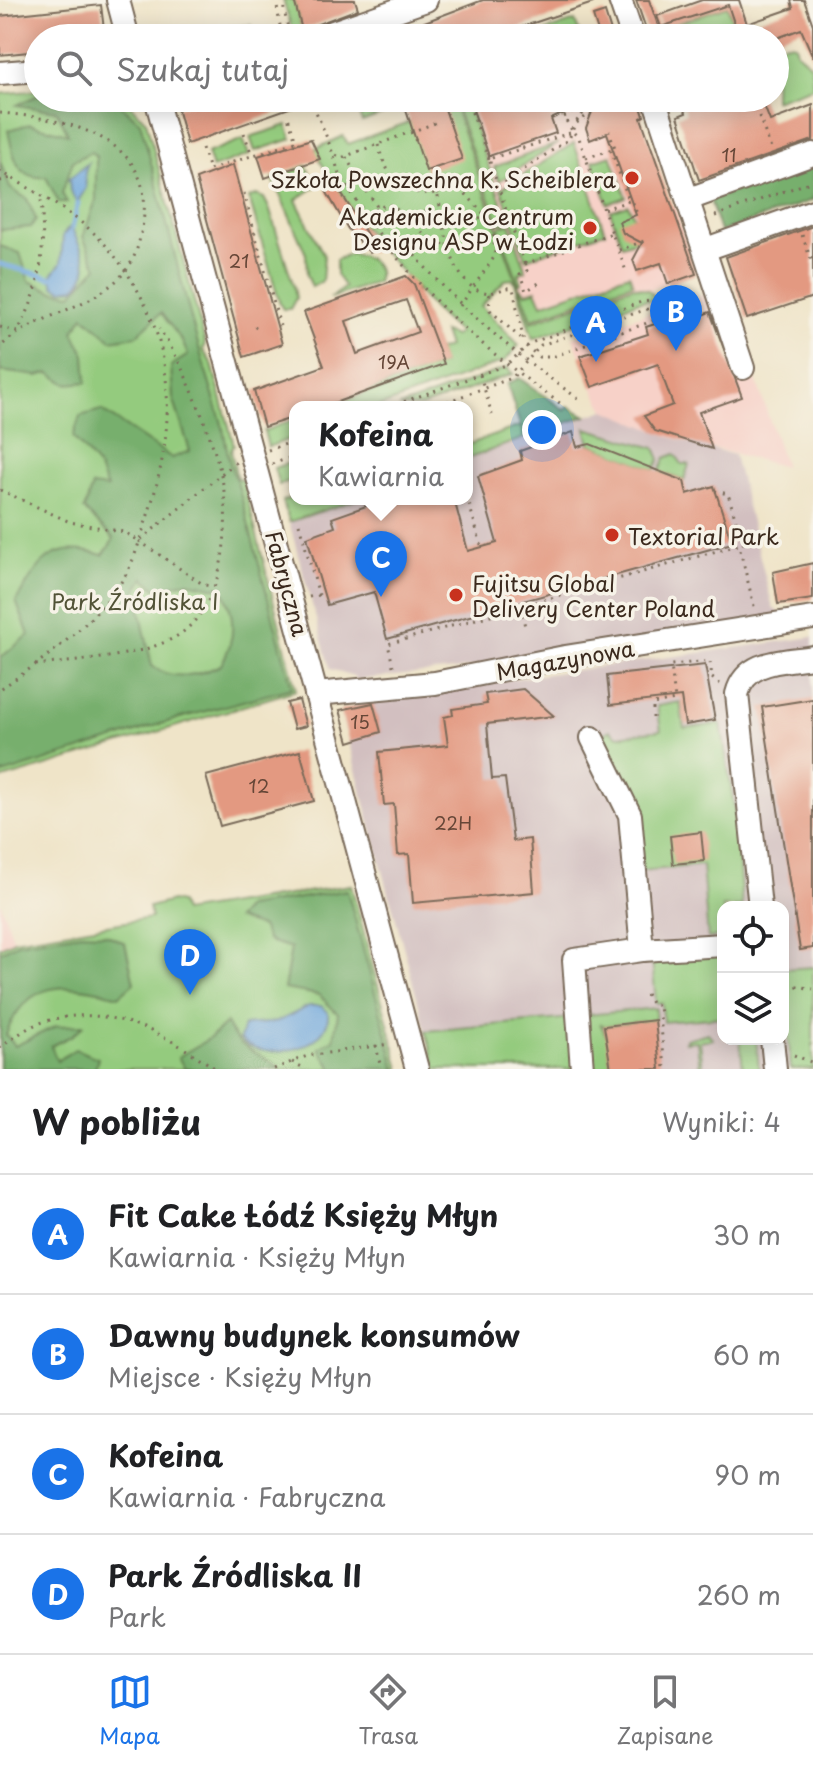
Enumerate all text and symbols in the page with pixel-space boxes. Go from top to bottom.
search box [24,24,789,112]
icon: search [52,46,96,90]
text: Szukaj tutaj [116,46,289,91]
house number: 11 [721,141,737,168]
place label: Szkoła Powszechna K. Scheiblera [270,162,617,195]
marker: Szkoła Powszechna K. Scheiblera [623,169,641,187]
place label: Akademickie Centrum Designu ASP w Łodzi [339,199,574,257]
marker: Akademickie Centrum Designu ASP w Łodzi [581,219,599,237]
house number: 21 [229,247,249,274]
pin: B [650,285,702,351]
pin: A [570,296,622,362]
house number: 19A [378,348,410,375]
popup [289,401,473,505]
your location [522,410,562,450]
text: Kofeina [318,411,433,456]
text: Kawiarnia [318,456,444,495]
place label: Textorial Park [628,519,779,552]
marker: Textorial Park [603,526,621,544]
street label: Fabryczna [258,527,318,640]
pin: C [355,531,407,597]
place label: Fujitsu Global Delivery Center Poland [472,566,715,624]
park label: Park Źródliska I [51,584,219,617]
marker: Fujitsu Global Delivery Center Poland [447,586,465,604]
street label: Magazynowa [493,631,637,687]
house number: 15 [350,708,370,735]
house number: 12 [249,772,269,799]
house number: 22H [434,809,472,836]
map controls [717,901,789,1045]
button: locate [717,901,789,973]
pin: D [164,929,216,995]
button: layers [717,973,789,1045]
text: W pobliżu [32,1095,201,1147]
text: Wyniki: 4 [662,1102,781,1141]
text: Fit Cake Łódź Księży Młyn [108,1192,498,1237]
text: A [48,1215,68,1254]
text: 30 m [713,1215,781,1254]
text: Kawiarnia · Księży Młyn [108,1237,406,1276]
text: Dawny budynek konsumów [108,1312,520,1357]
text: B [49,1335,67,1374]
text: 60 m [713,1335,781,1374]
text: Miejsce · Księży Młyn [108,1357,372,1396]
text: Kofeina [108,1432,223,1477]
text: C [48,1455,68,1494]
text: 90 m [714,1455,781,1494]
text: Kawiarnia · Fabryczna [108,1477,385,1516]
text: Park Źródliska II [108,1552,362,1597]
text: D [48,1575,68,1614]
text: 260 m [697,1575,781,1614]
text: Park [108,1597,166,1636]
tab: Mapa [99,1670,160,1751]
tab: Trasa [358,1670,418,1751]
tab: Zapisane [617,1670,714,1751]

